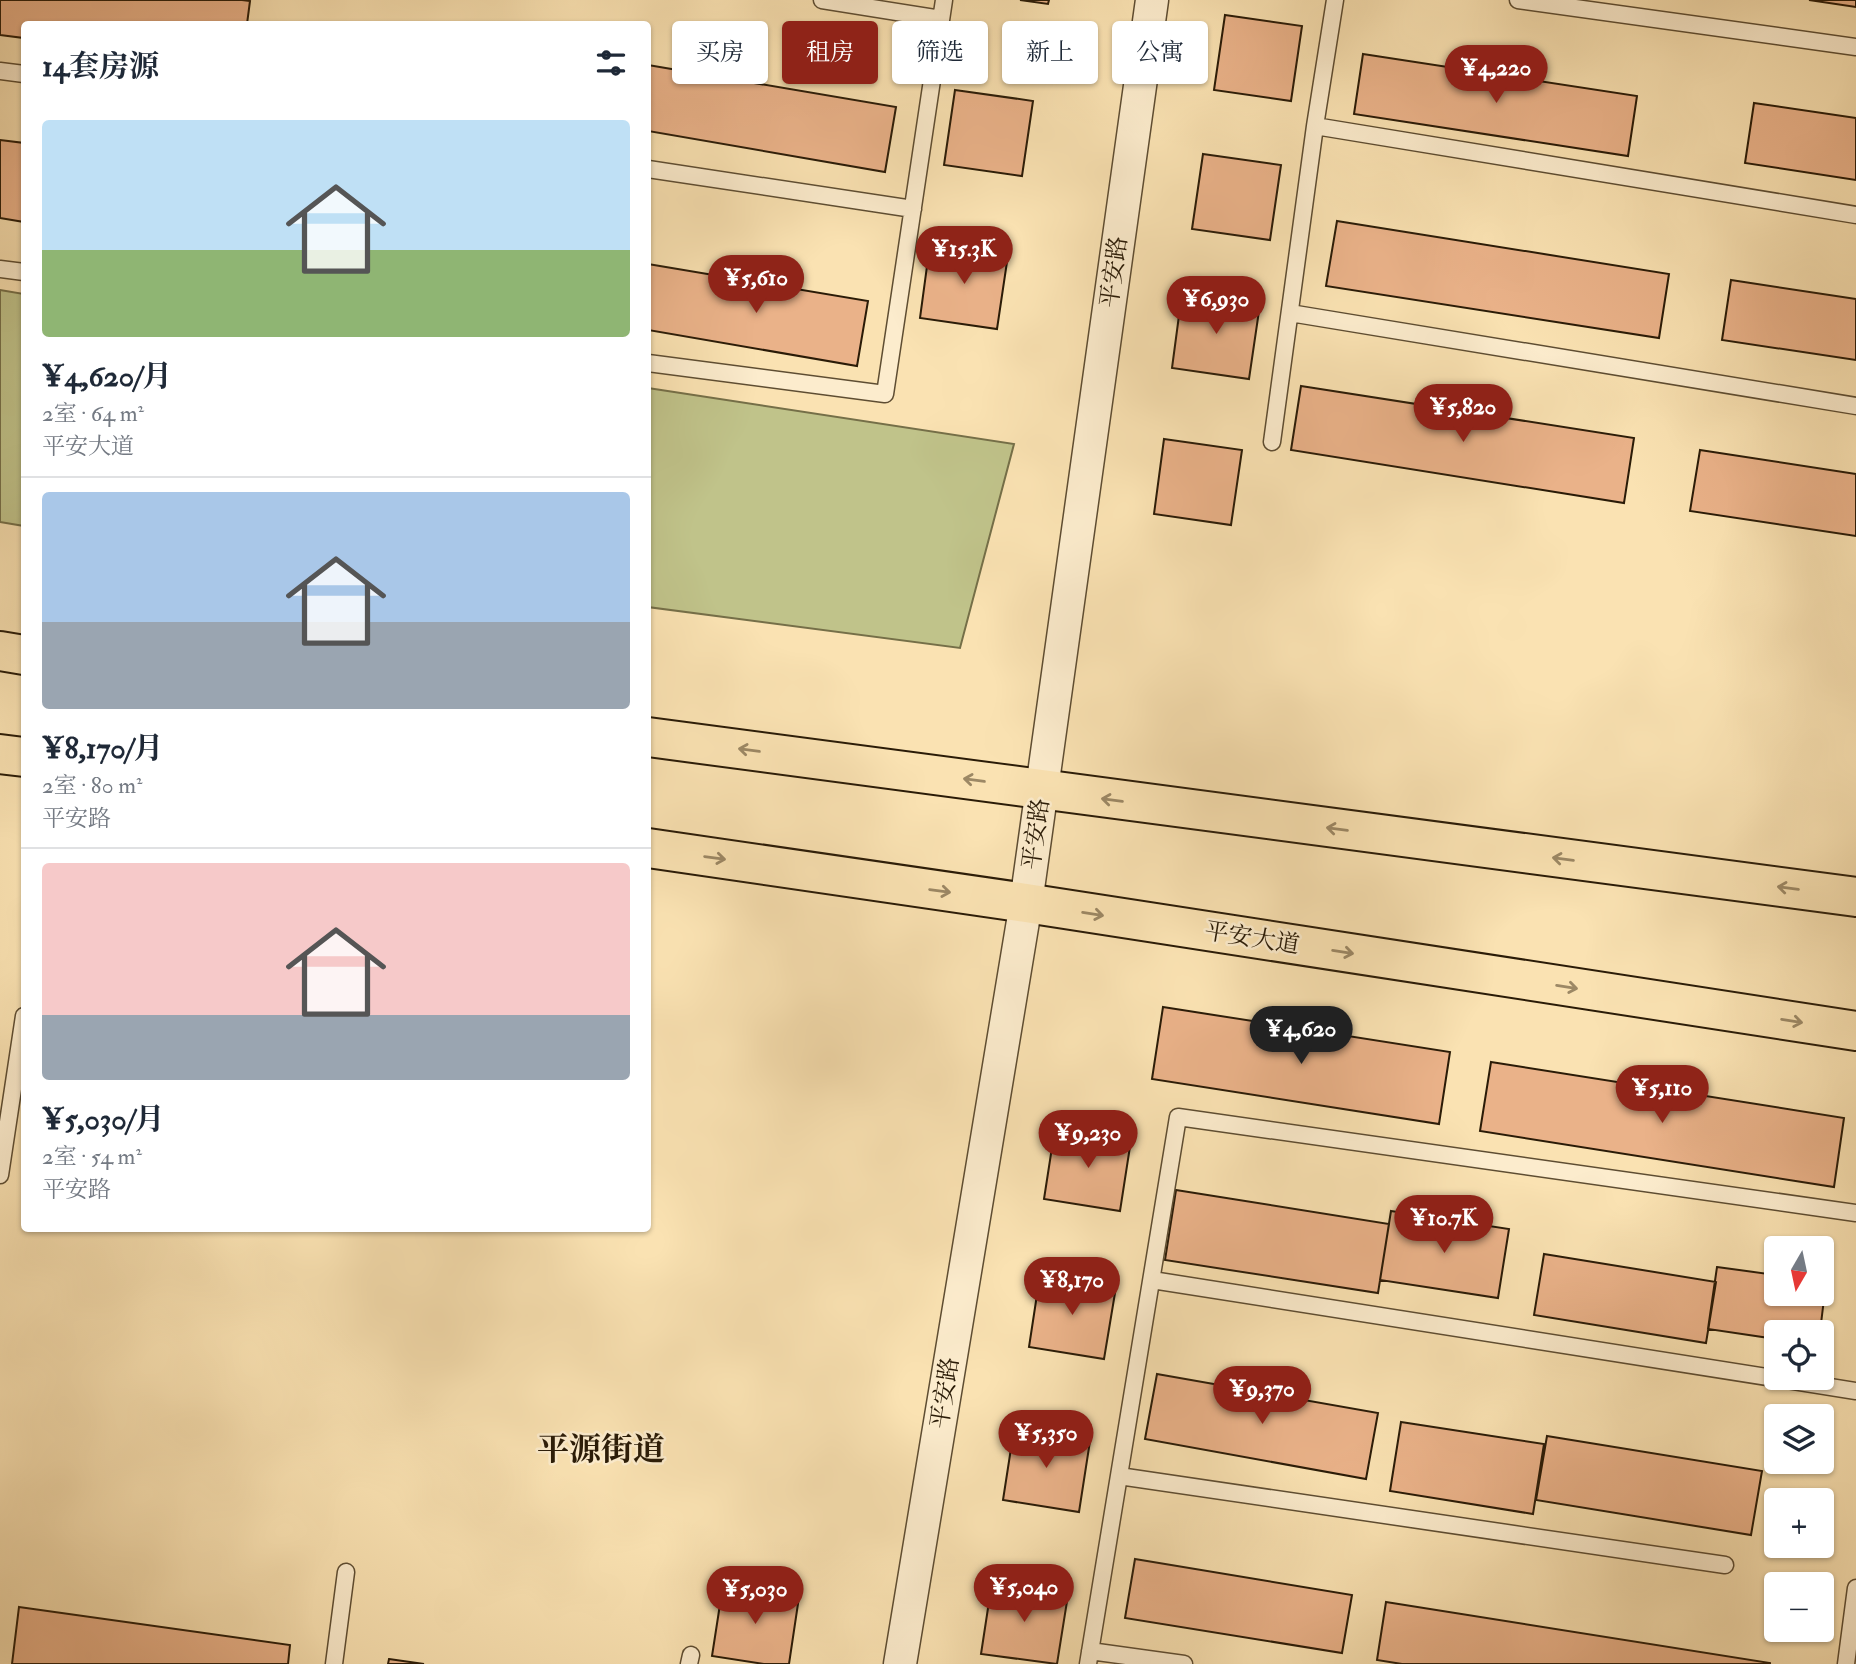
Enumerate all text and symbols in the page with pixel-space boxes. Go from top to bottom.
chip: 买房 [672,21,768,84]
chip: 租房 [782,21,878,84]
chip: 筛选 [892,21,988,84]
chip: 新上 [1002,21,1098,84]
chip: 公寓 [1112,21,1208,84]
icon: filters [592,44,630,82]
pin: ¥4,220 [1439,46,1553,105]
text: 14套房源 [42,48,159,85]
text: ¥4,220 [1461,53,1531,82]
icon: home [273,166,399,292]
pin: ¥15.3K [907,226,1021,286]
text: ¥15.3K [932,234,996,263]
street label: 平安路 [1094,234,1134,310]
pin: ¥5,610 [699,256,813,315]
text: ¥5,610 [724,263,788,292]
pin: ¥6,930 [1159,276,1273,336]
text: ¥6,930 [1183,284,1249,313]
text: ¥4,620/月 [42,358,172,395]
pin: ¥5,820 [1406,384,1520,444]
text: ¥5,820 [1430,392,1496,421]
text: 2室 · 64 m² [42,399,144,428]
text: 平安大道 [42,432,134,461]
icon: home [273,538,399,664]
text: ¥8,170/月 [42,730,163,767]
one-way arrow [738,744,761,757]
text: 2室 · 80 m² [42,771,143,800]
one-way arrow [963,774,986,787]
one-way arrow [1101,793,1123,806]
street label: 平安路 [1016,796,1056,872]
text: 平安路 [42,804,111,833]
one-way arrow [1326,823,1349,836]
one-way arrow [703,852,726,865]
one-way arrow [1552,852,1575,865]
one-way arrow [1777,882,1800,895]
one-way arrow [928,884,951,897]
one-way arrow [1082,907,1104,920]
icon: home [273,909,399,1035]
street label: 平安大道 [1202,915,1302,961]
one-way arrow [1331,946,1353,959]
one-way arrow [1555,980,1578,993]
pin: ¥4,620 [1244,1006,1358,1066]
text: ¥4,620 [1266,1014,1336,1043]
one-way arrow [1780,1015,1803,1028]
pin: ¥5,110 [1605,1066,1719,1125]
text: ¥5,110 [1632,1073,1692,1102]
text: ¥5,030/月 [42,1101,164,1138]
pin: ¥9,230 [1031,1110,1145,1170]
text: ¥9,230 [1055,1118,1121,1147]
text: 2室 · 54 m² [42,1142,142,1171]
text: 平安路 [42,1175,111,1204]
pin: ¥10.7K [1387,1196,1501,1255]
text: ¥10.7K [1410,1203,1478,1232]
north arrow [1764,1236,1834,1306]
map controls [1764,1236,1834,1642]
pin: ¥8,170 [1015,1258,1129,1317]
text: ¥8,170 [1040,1265,1104,1294]
button: locate [1764,1320,1834,1390]
street label: 平安路 [924,1355,966,1431]
pin: ¥9,370 [1205,1366,1319,1426]
text: ¥9,370 [1229,1374,1295,1403]
button: layers [1764,1404,1834,1474]
pin: ¥5,350 [989,1410,1103,1470]
text: ¥5,350 [1014,1418,1078,1447]
district label: 平源街道 [537,1430,665,1470]
button: + [1764,1488,1834,1558]
pin: ¥5,040 [967,1564,1081,1624]
pin: ¥5,030 [698,1566,812,1626]
text: ¥5,040 [990,1572,1058,1601]
button: − [1764,1572,1834,1642]
text: ¥5,030 [723,1574,787,1603]

